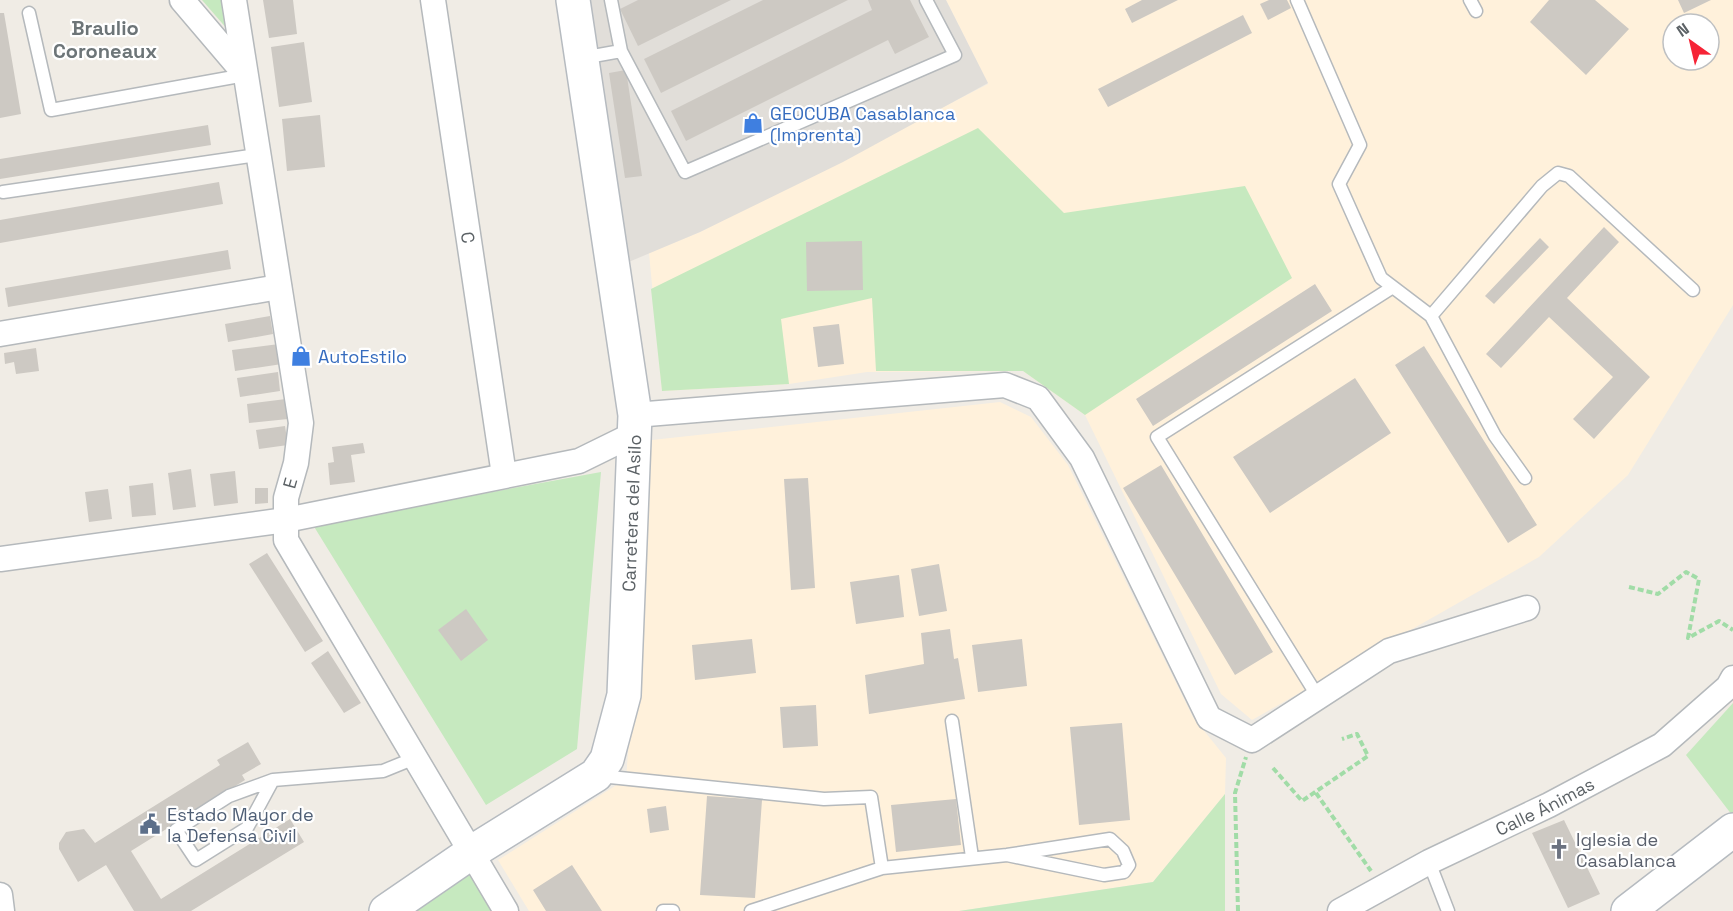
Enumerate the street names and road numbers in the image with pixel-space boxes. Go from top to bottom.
street label: C [456,230,481,245]
street label: Carretera del Asilo [617,434,646,592]
street label: E [278,475,302,491]
street label: Calle Ánimas [1491,772,1598,840]

